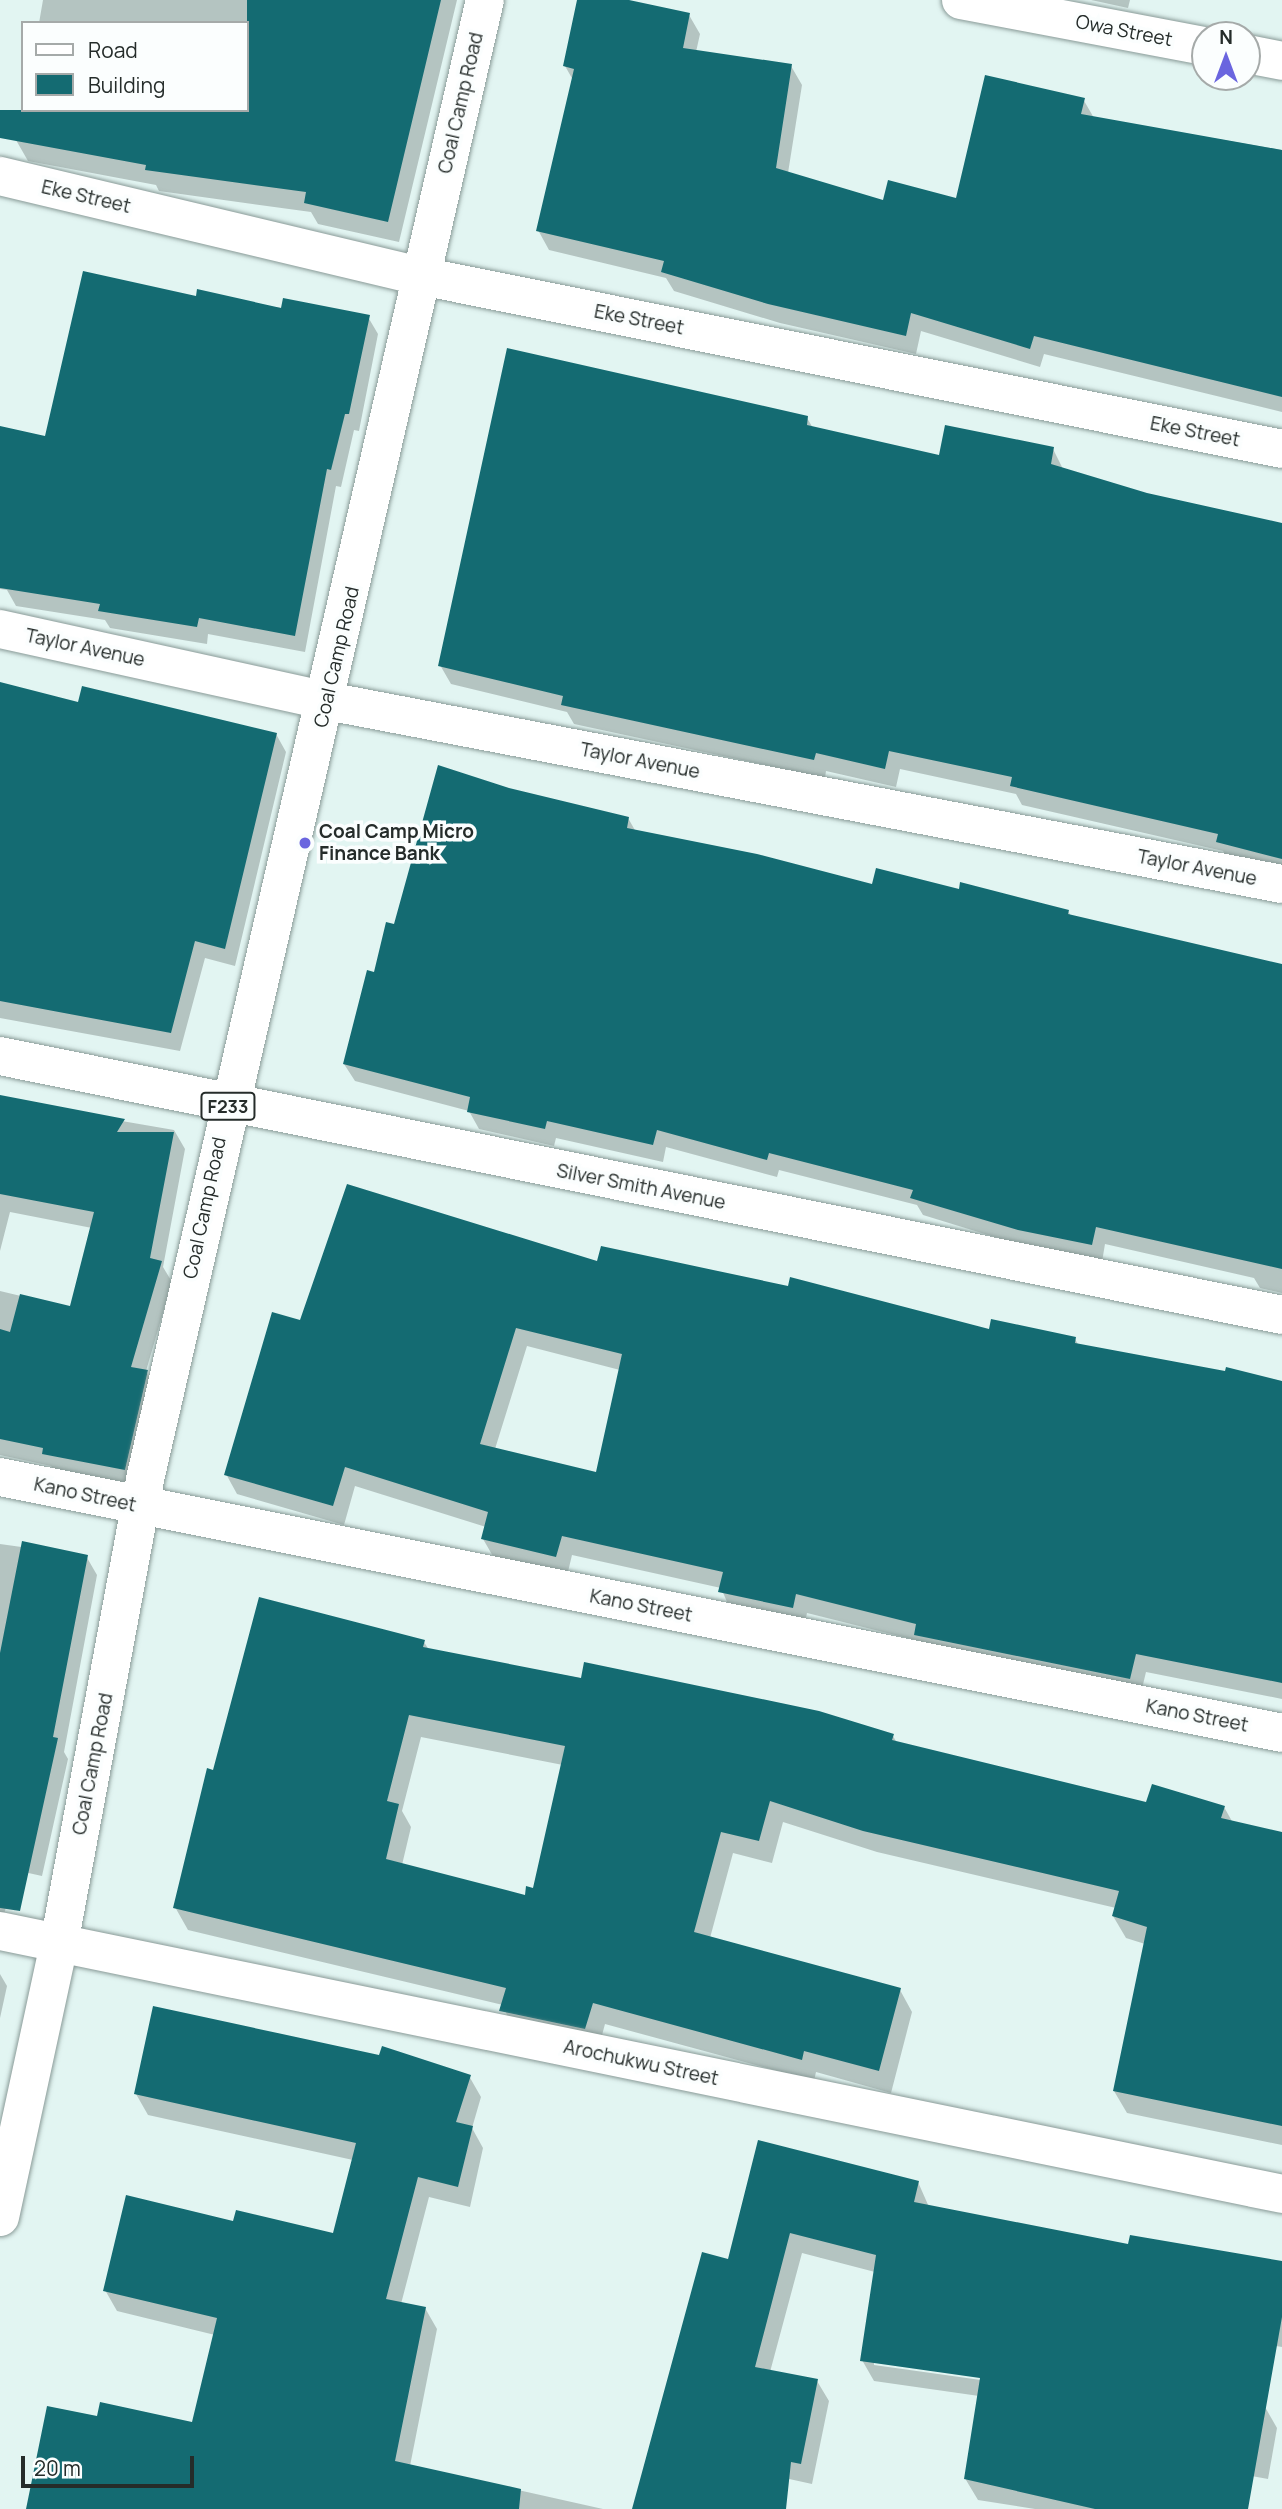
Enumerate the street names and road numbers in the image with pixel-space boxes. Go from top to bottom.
street label: Owa Street [1074,10,1174,52]
street label: Coal Camp Road [434,30,488,176]
street label: Eke Street [39,176,133,218]
street label: Eke Street [592,300,686,340]
street label: Eke Street [1148,412,1242,452]
street label: Coal Camp Road [310,584,364,730]
street label: Taylor Avenue [23,624,147,672]
street label: Taylor Avenue [578,738,702,784]
street label: Taylor Avenue [1135,845,1259,891]
road number: F233 [200,1092,256,1120]
street label: Coal Camp Road [179,1135,231,1281]
street label: Silver Smith Avenue [555,1159,727,1215]
street label: Kano Street [32,1473,138,1517]
street label: Kano Street [588,1585,694,1627]
street label: Coal Camp Road [68,1691,118,1837]
street label: Kano Street [1144,1695,1250,1737]
street label: Arochukwu Street [561,2035,721,2091]

